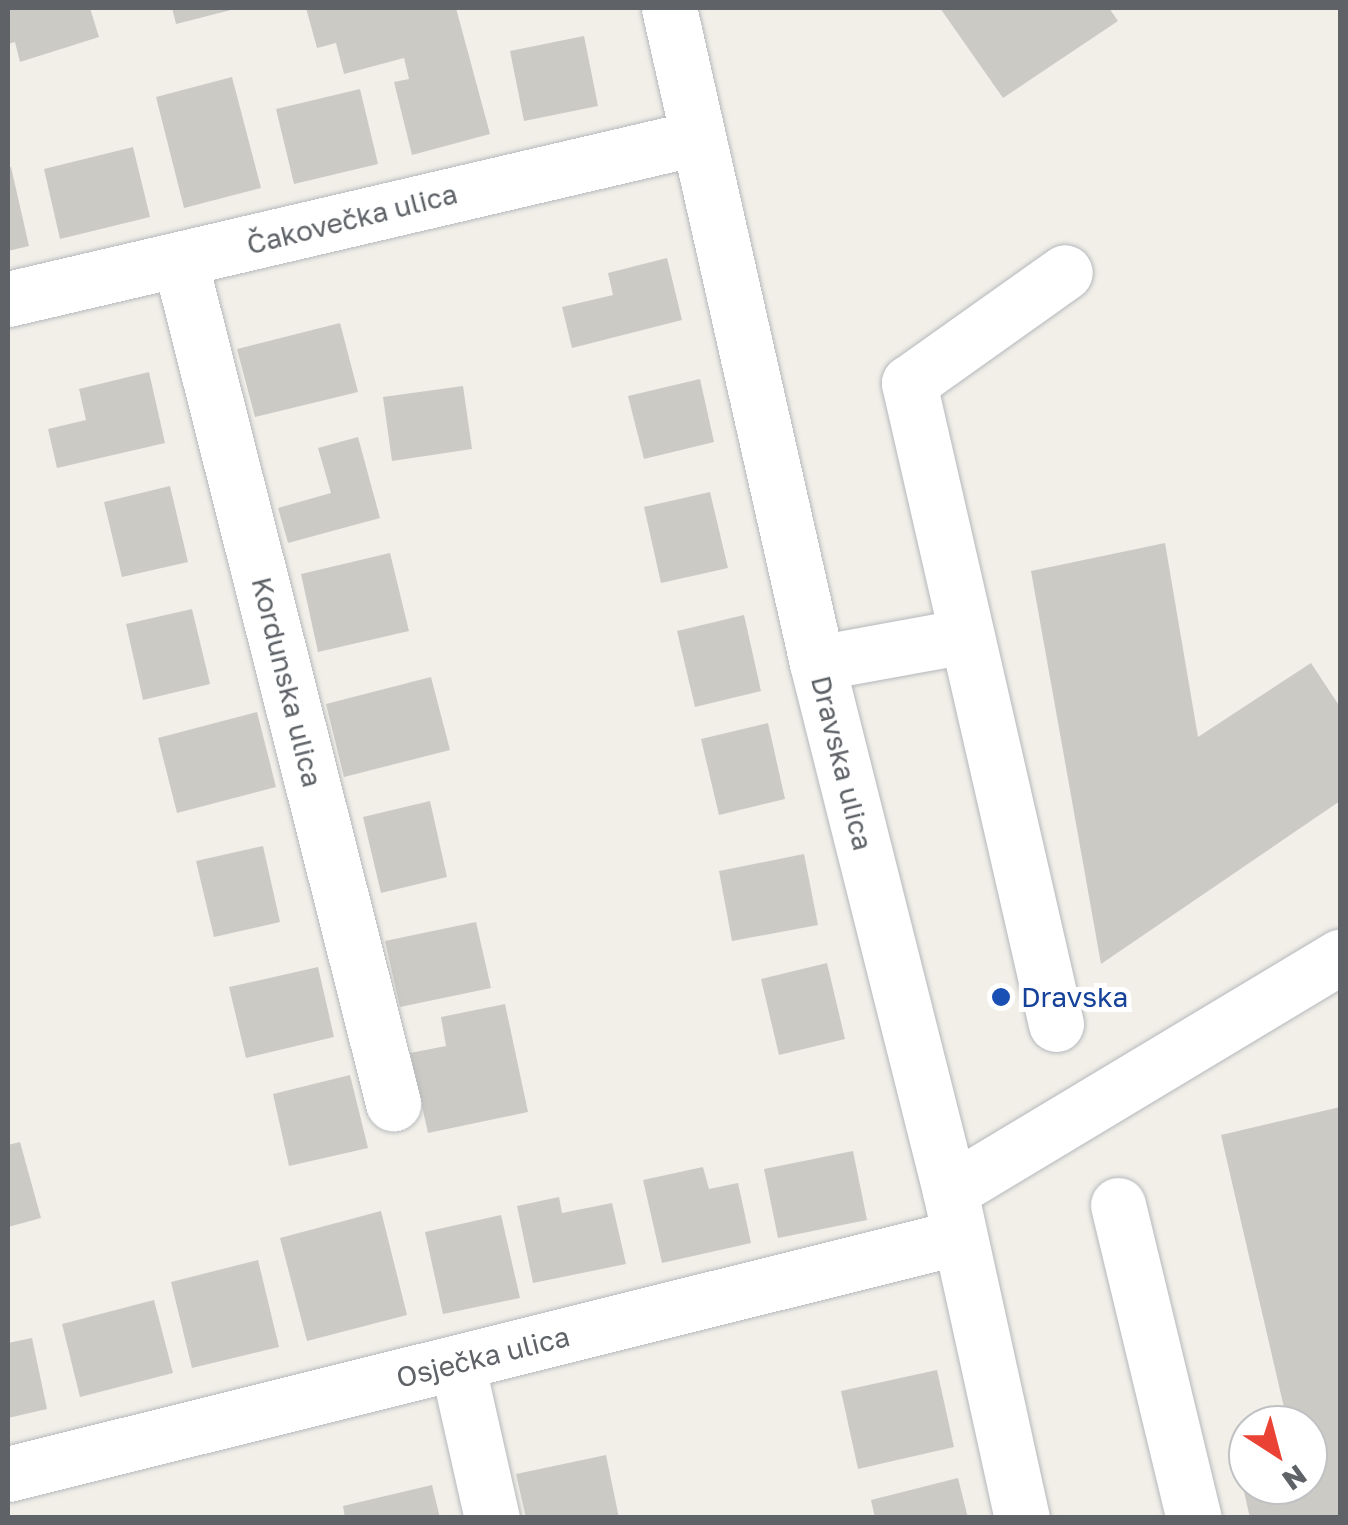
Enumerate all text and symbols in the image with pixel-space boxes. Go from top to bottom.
street label: Čakovečka ulica [243,177,461,261]
street label: Kordunska ulica [245,574,329,790]
street label: Dravska ulica [804,672,880,854]
place label: Dravska [1021,980,1128,1014]
marker: Dravska [990,986,1012,1008]
street label: Osječka ulica [393,1319,573,1395]
north arrow [1228,1405,1328,1505]
text: N [1276,1458,1313,1498]

